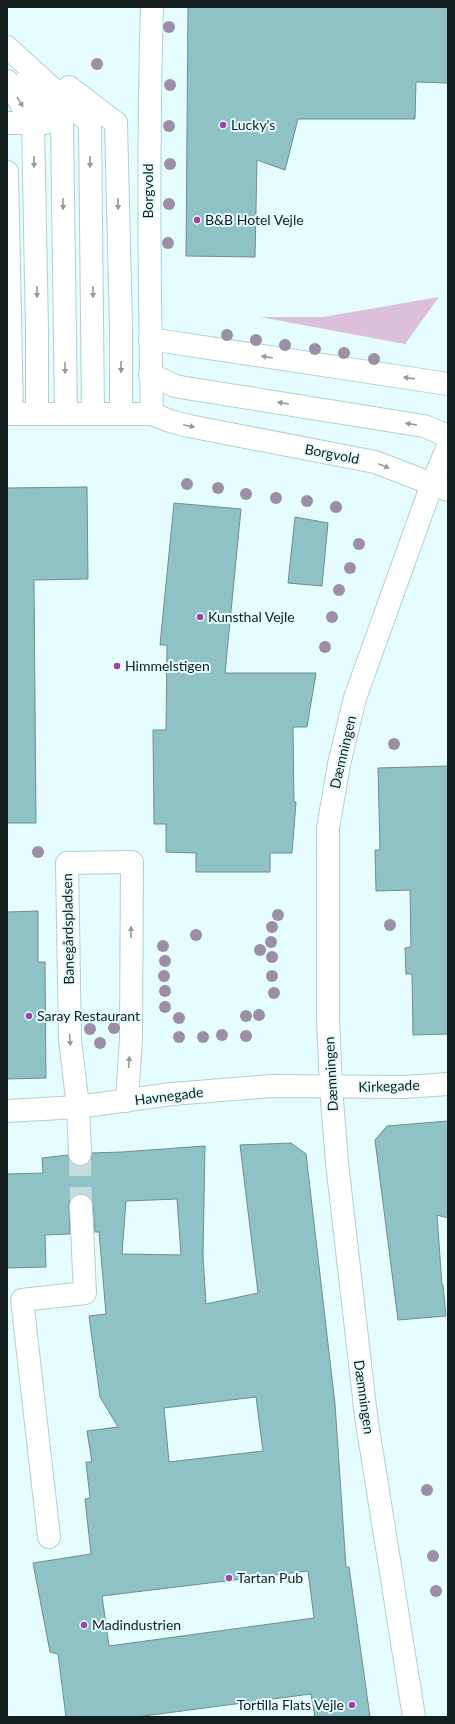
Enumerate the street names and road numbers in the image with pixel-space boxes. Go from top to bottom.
street label: Borgvold [139,163,156,219]
street label: Borgvold [303,440,361,467]
street label: Dæmningen [326,714,359,790]
street label: Banegårdspladsen [58,873,77,985]
street label: Dæmningen [320,1036,341,1112]
street label: Kirkegade [358,1076,420,1095]
street label: Havnegade [134,1083,204,1108]
street label: Dæmningen [351,1359,378,1435]

